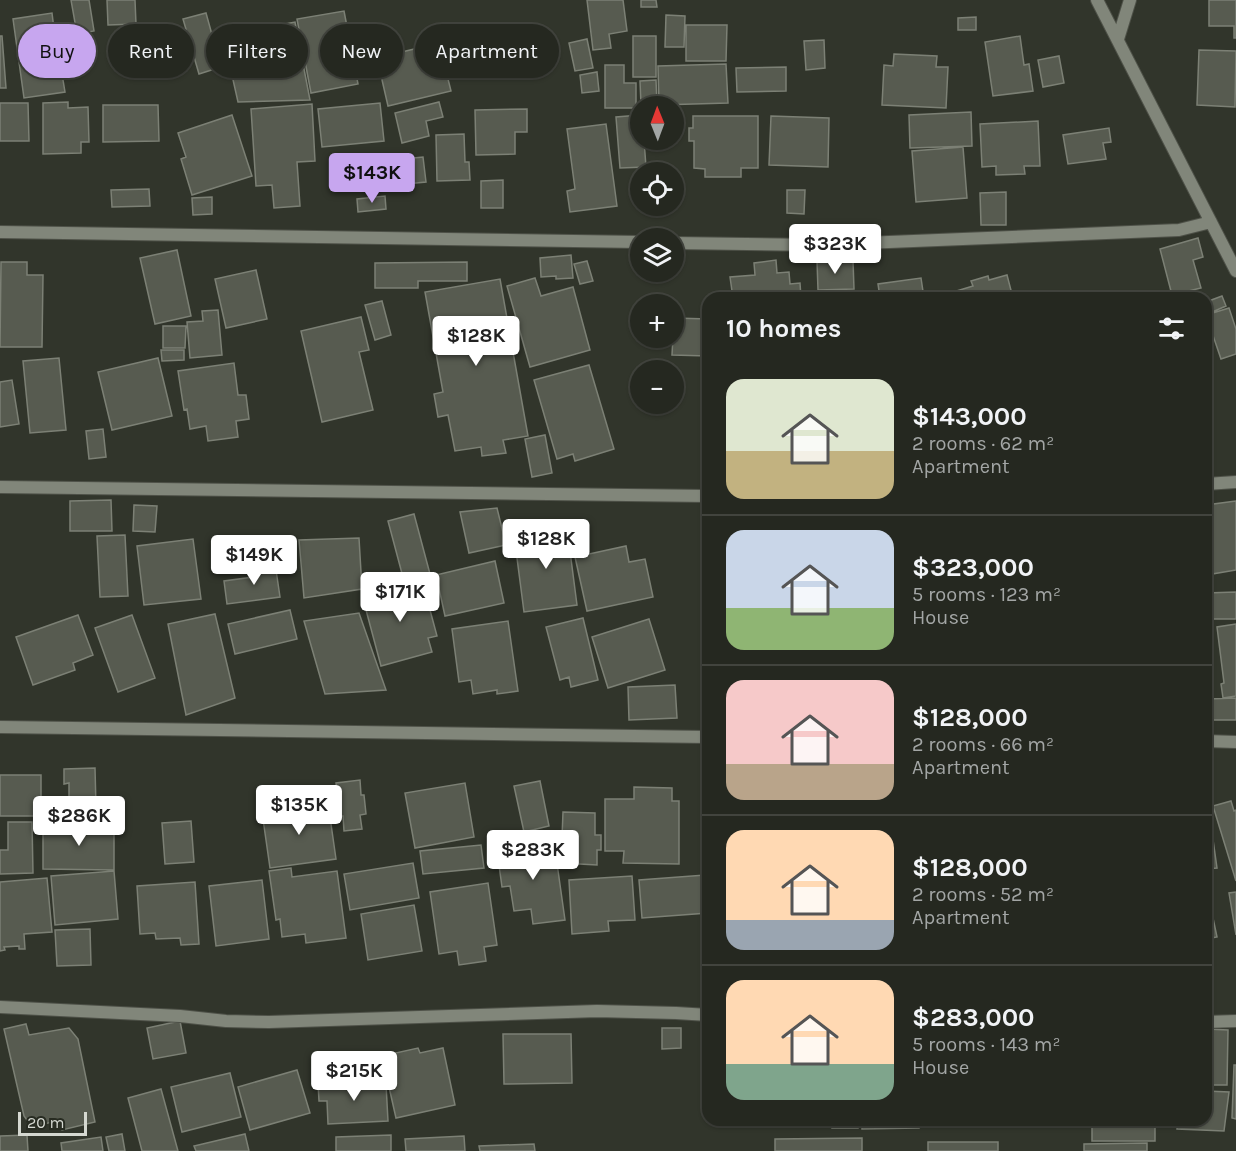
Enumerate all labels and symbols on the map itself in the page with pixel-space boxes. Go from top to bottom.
north arrow [630,96,684,150]
pin: $143K [330,153,414,204]
pin: $323K [793,224,877,275]
pin: $128K [434,316,518,367]
pin: $128K [504,519,588,570]
pin: $149K [212,535,296,586]
pin: $171K [358,572,442,623]
pin: $135K [257,785,341,836]
pin: $286K [37,796,121,847]
pin: $283K [491,830,575,881]
pin: $215K [312,1051,396,1102]
scale bar [18,1109,87,1136]

